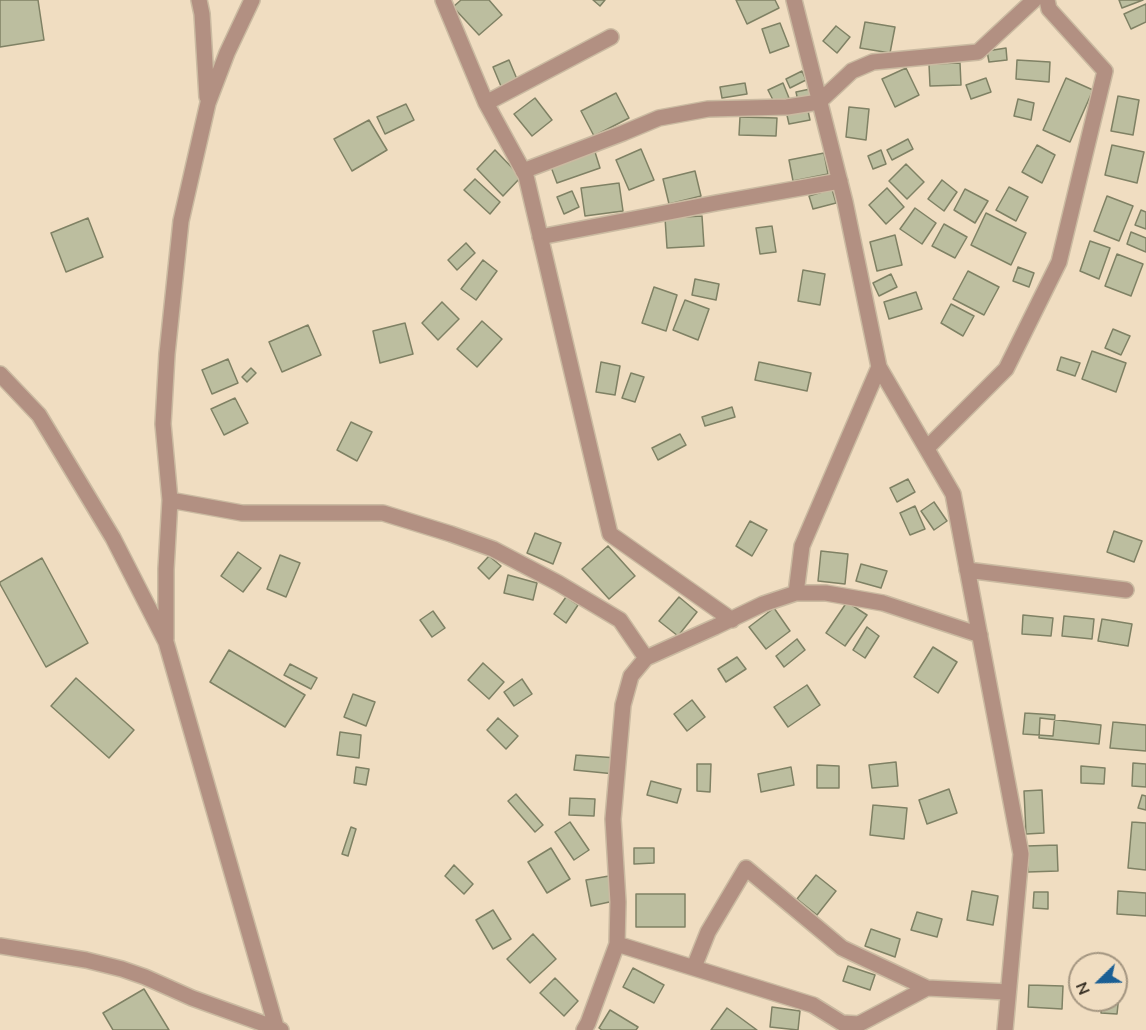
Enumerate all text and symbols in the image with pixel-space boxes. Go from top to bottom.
north arrow [1068,952,1128,1012]
text: N [1071,978,1096,998]

